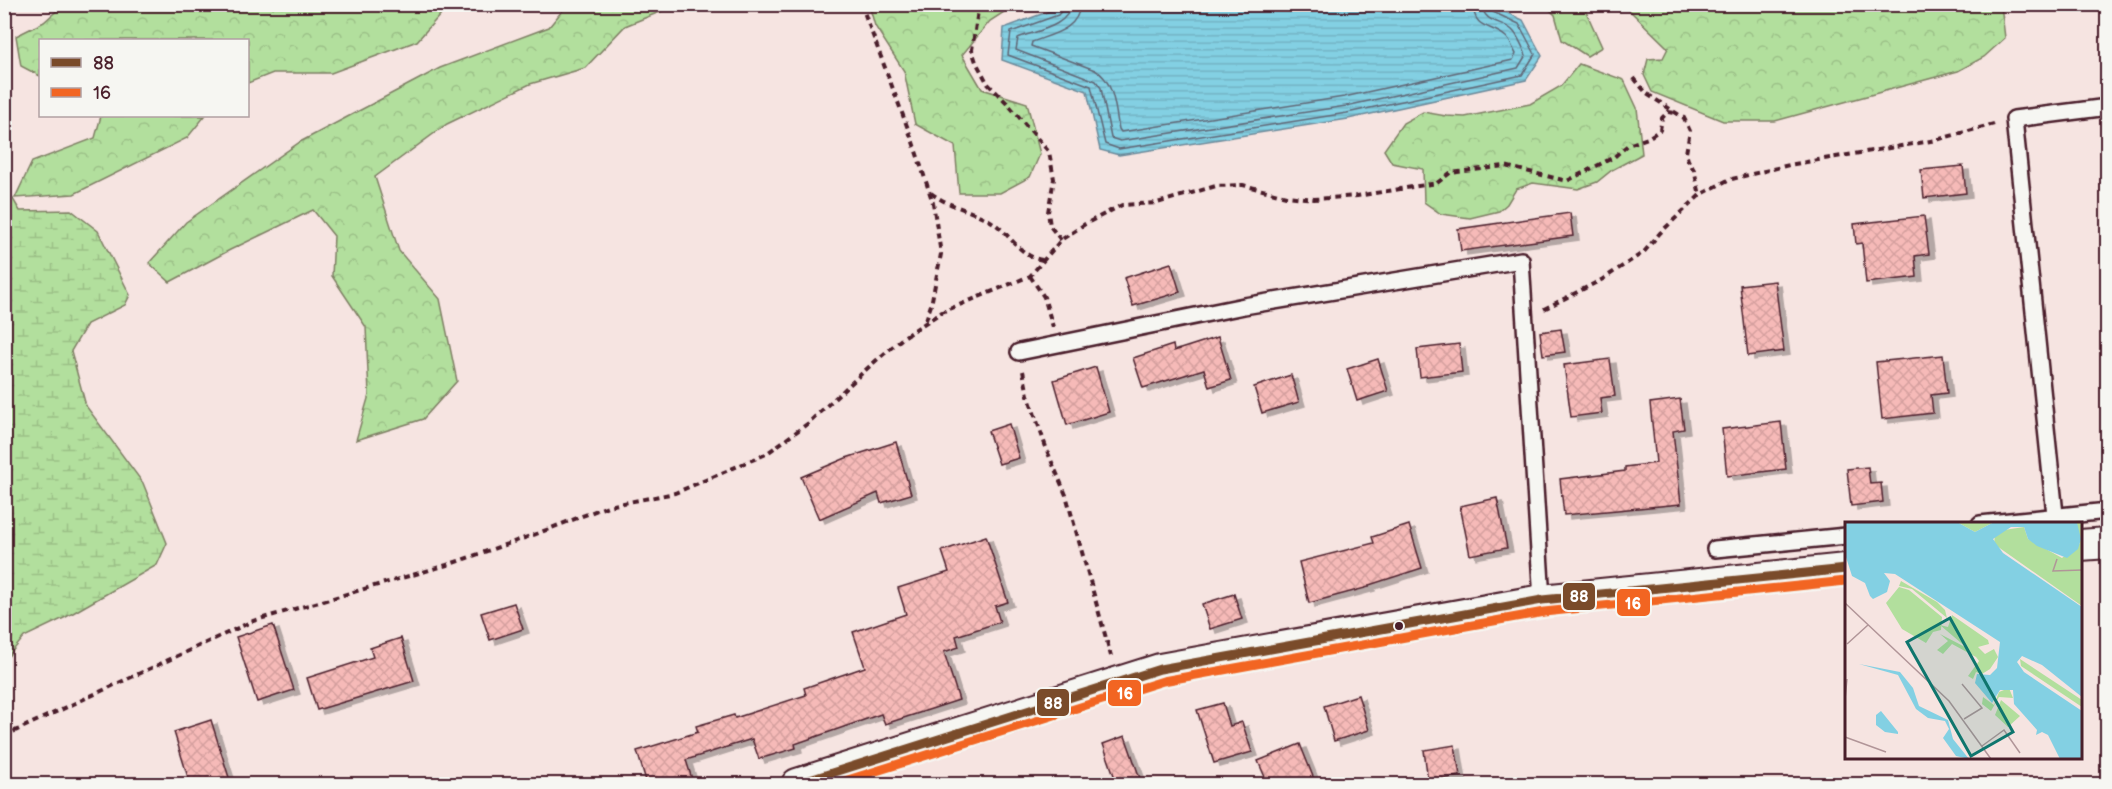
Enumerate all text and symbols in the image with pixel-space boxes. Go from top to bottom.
legend [39,39,249,117]
text: 88 [93,53,114,74]
text: 16 [93,83,111,104]
inset map [1845,522,2082,759]
line badge: 88 [1562,582,1596,611]
text: 88 [1569,588,1589,607]
line badge: 16 [1616,588,1651,617]
text: 16 [1625,595,1642,614]
unlabelled marker [1393,620,1405,632]
line badge: 16 [1107,679,1142,707]
text: 16 [1117,685,1134,704]
line badge: 88 [1036,688,1070,717]
text: 88 [1043,695,1063,714]

